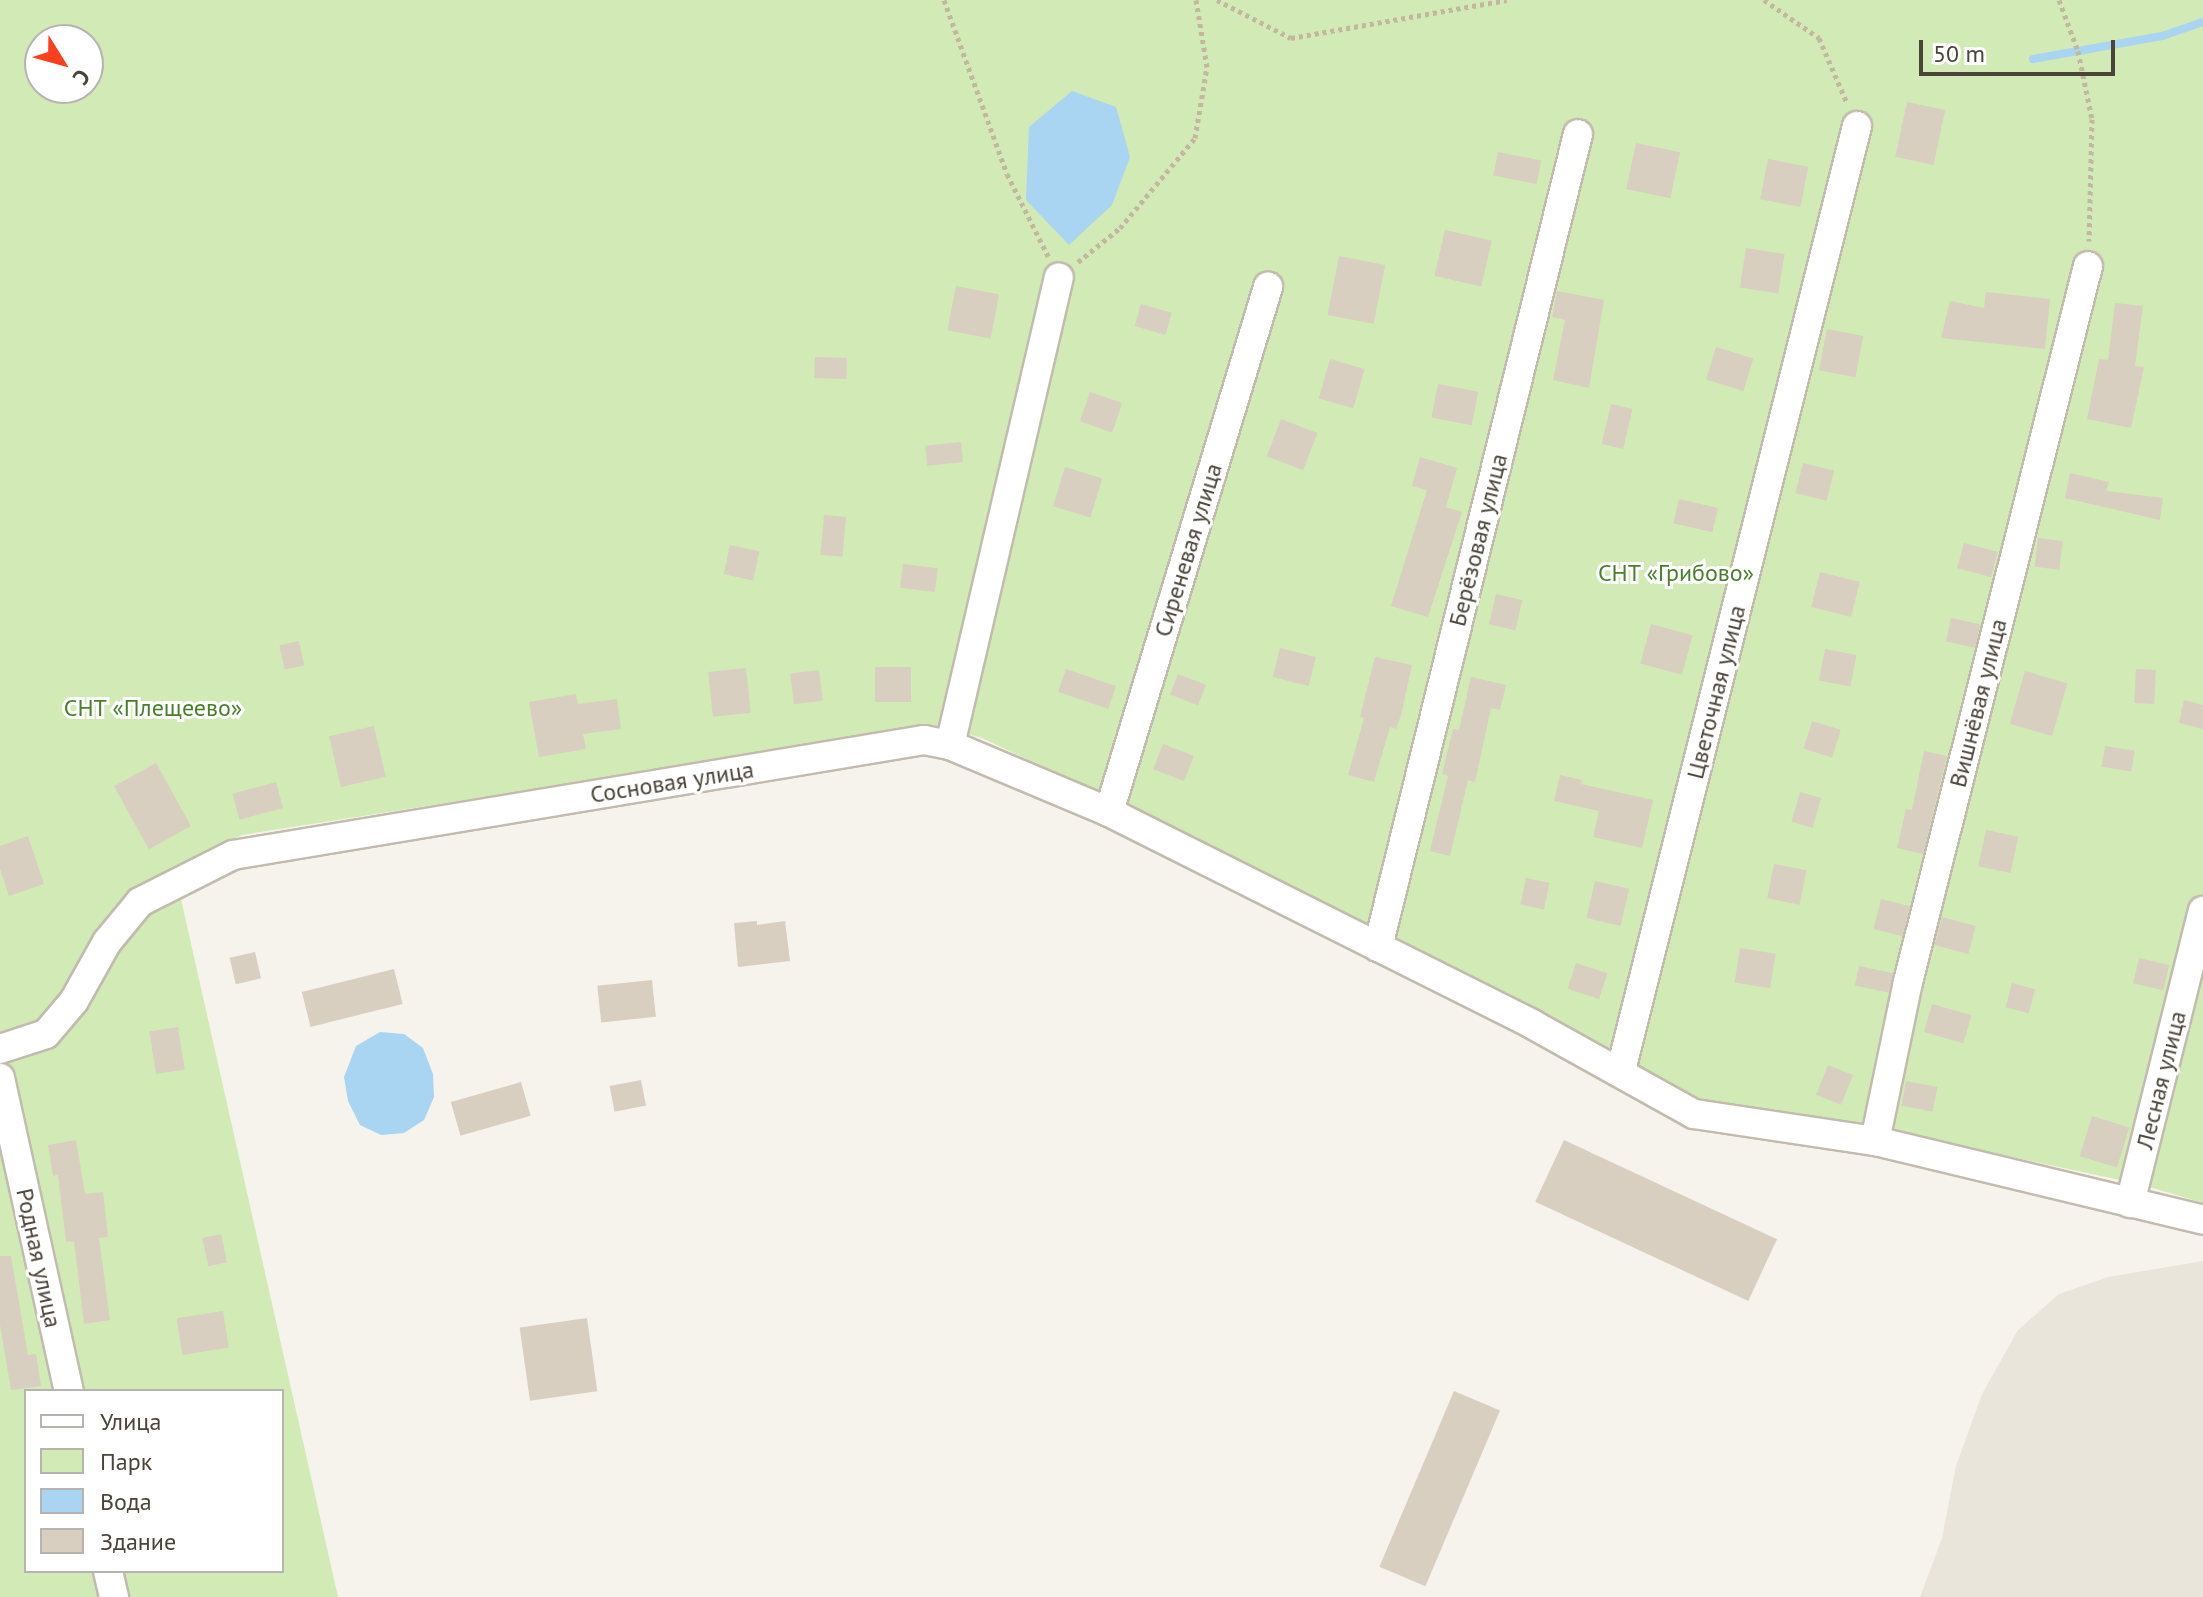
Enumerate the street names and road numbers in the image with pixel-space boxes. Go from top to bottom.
street label: Берёзовая улица [1443,451,1513,629]
street label: Сиреневая улица [1148,460,1228,640]
street label: Цветочная улица [1680,602,1752,782]
street label: Вишнёвая улица [1943,616,2013,790]
street label: Сосновая улица [588,755,756,809]
street label: Лесная улица [2130,1008,2192,1152]
street label: Родная улица [10,1186,68,1330]

